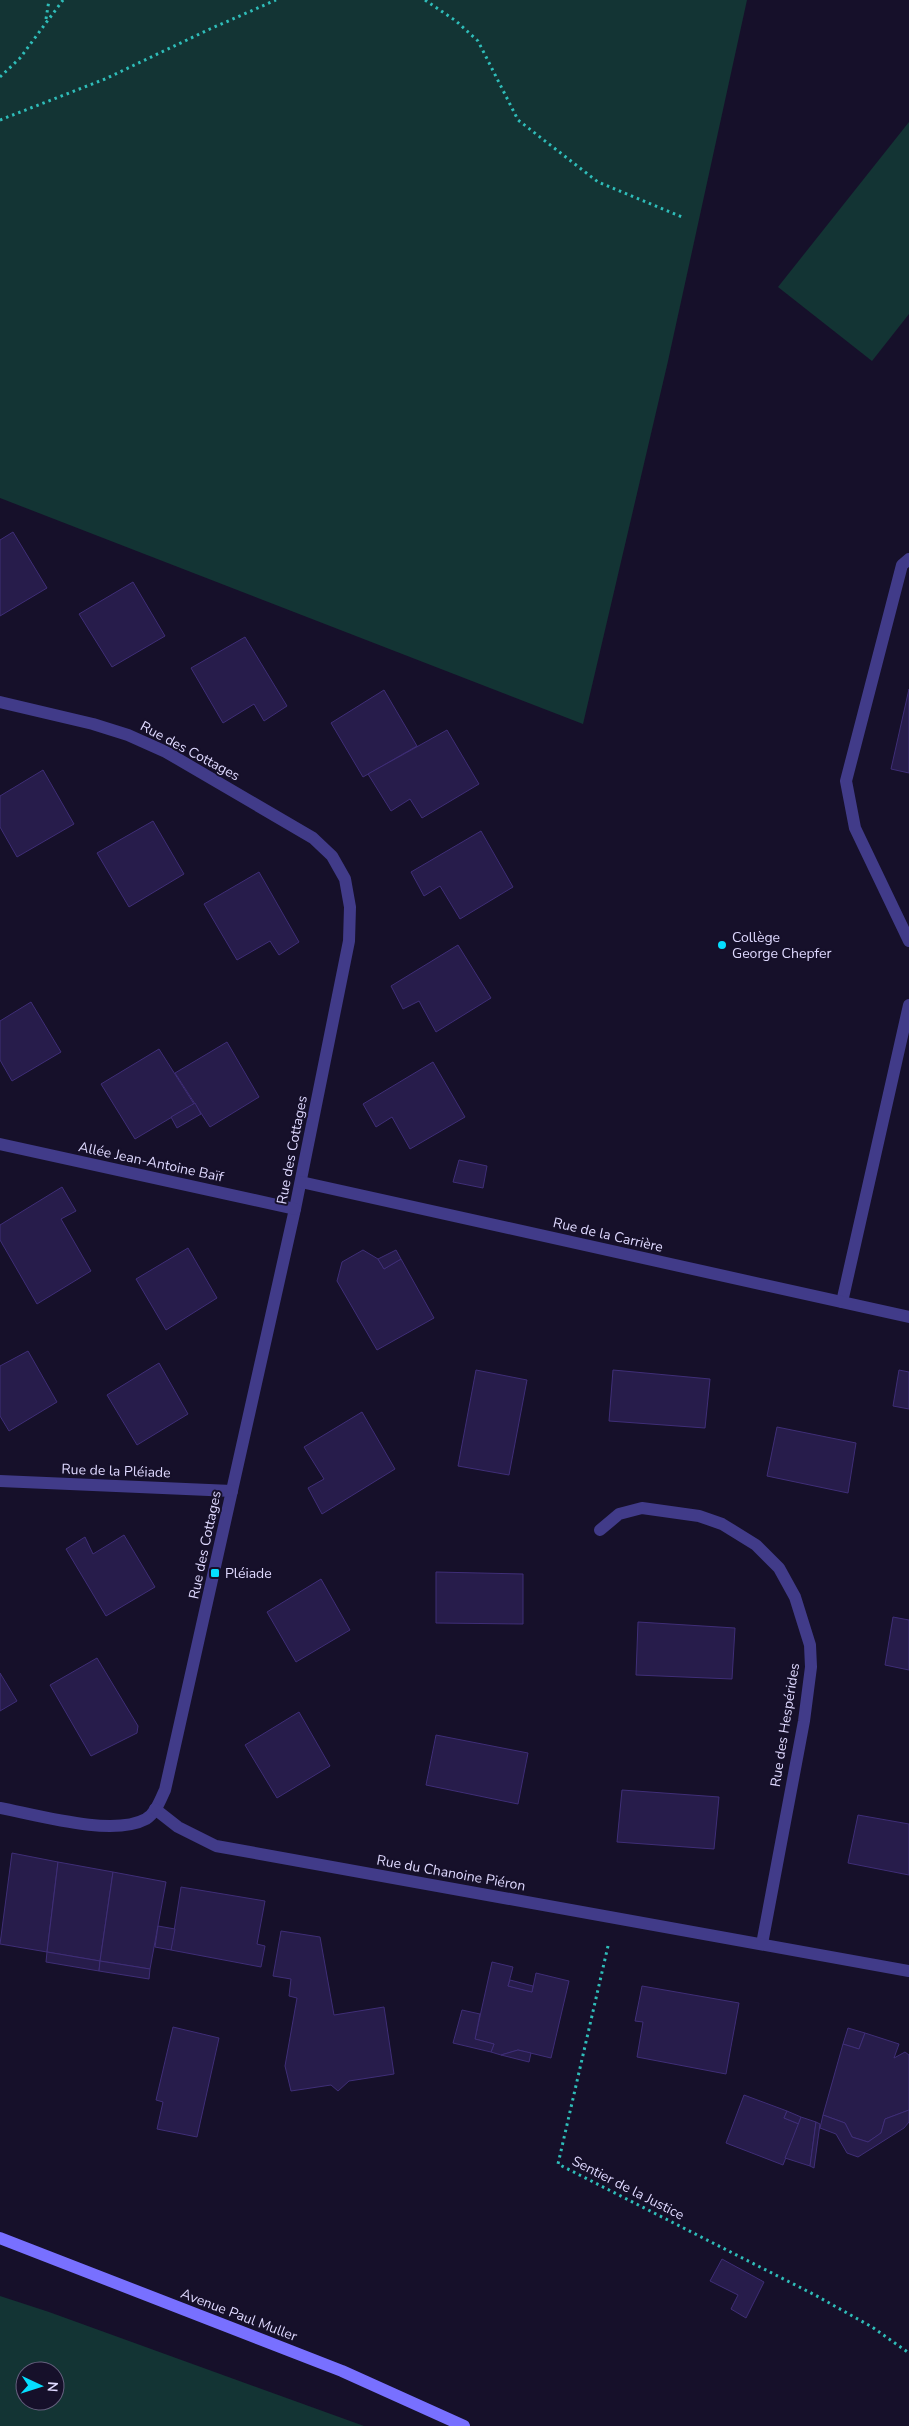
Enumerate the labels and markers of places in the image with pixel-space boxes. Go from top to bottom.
place label: Collège George Chepfer [732,928,831,963]
marker: Collège George Chepfer [716,939,728,951]
place label: Pléiade [225,1564,272,1583]
marker: Pléiade [209,1567,221,1579]

